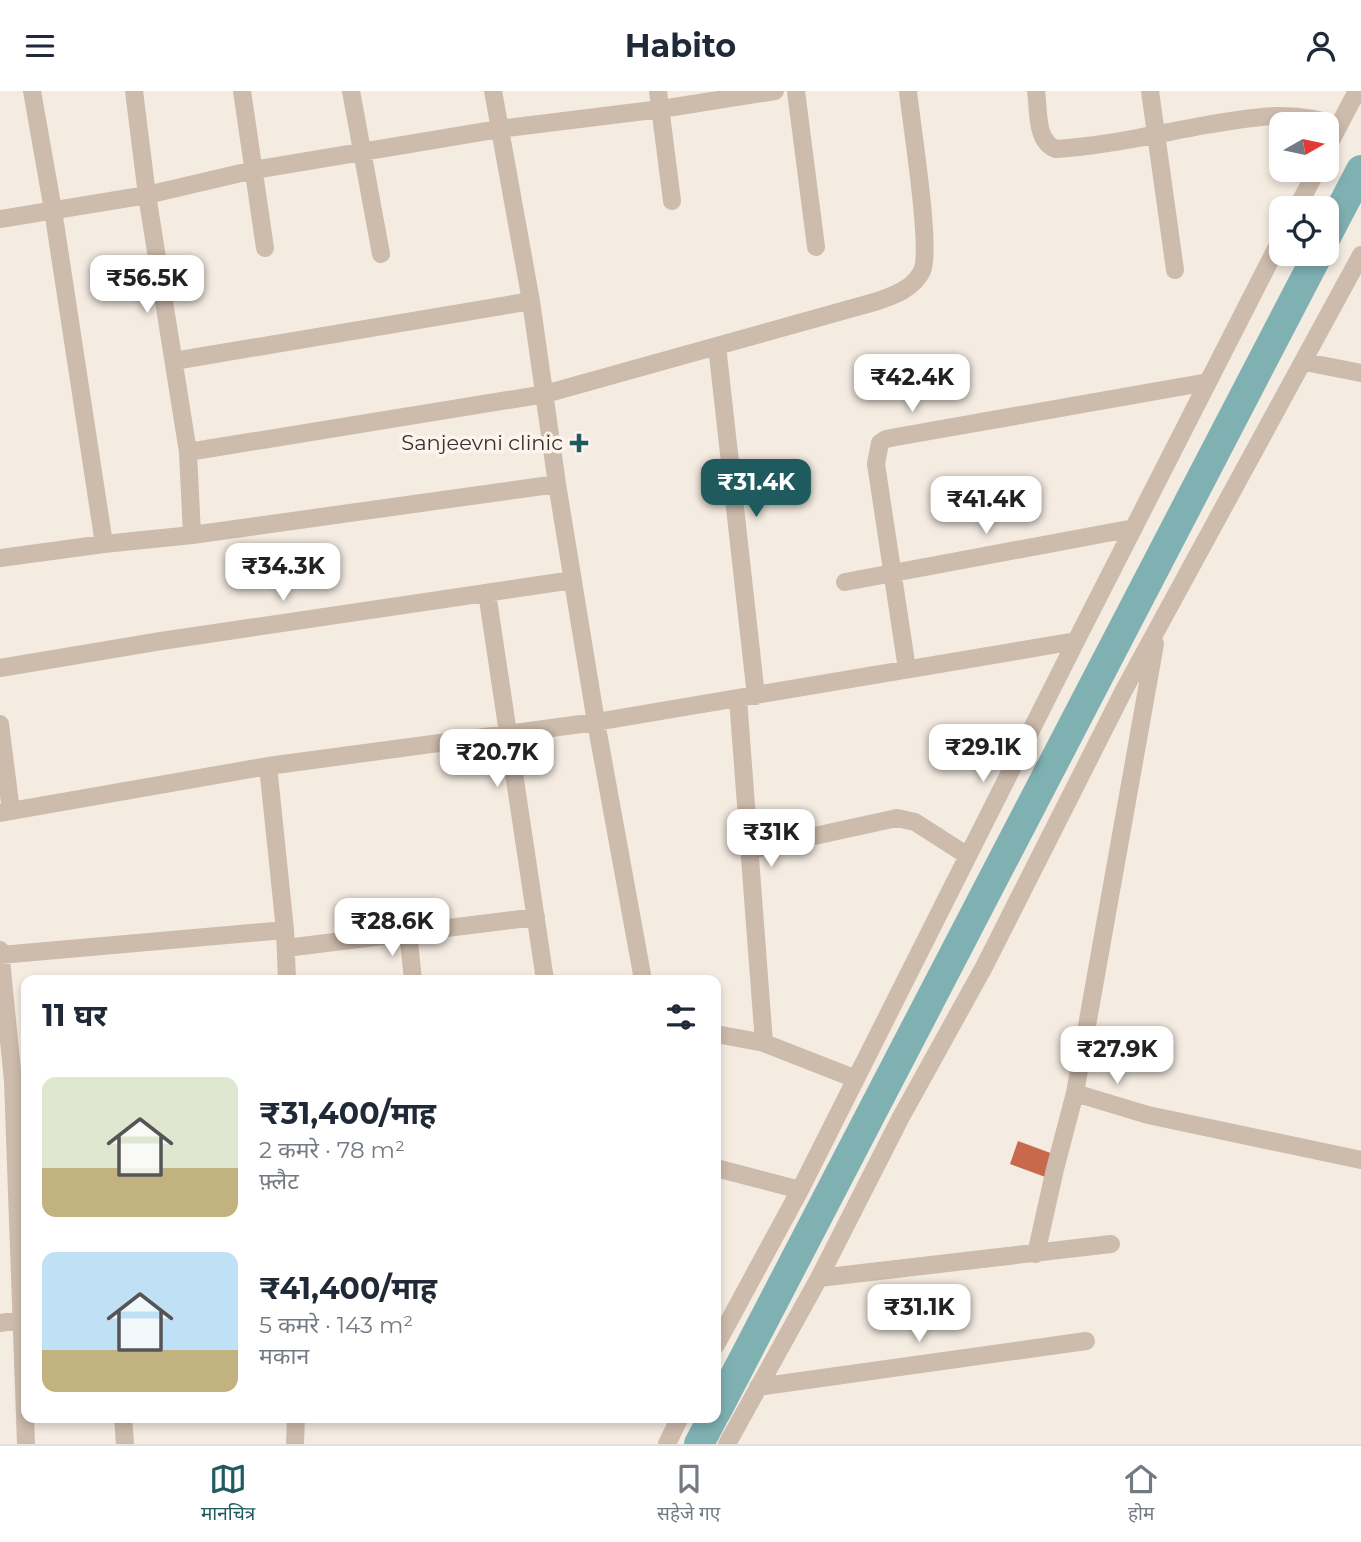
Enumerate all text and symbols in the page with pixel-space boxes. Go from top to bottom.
text: Habito [625,26,736,65]
icon: menu [21,27,59,65]
icon: person [1302,27,1340,65]
north arrow [1269,112,1339,182]
map controls [1269,112,1339,266]
button: locate [1269,196,1339,266]
pin: ₹56.5K [90,255,204,315]
text: ₹56.5K [106,264,188,292]
pin: ₹42.4K [855,355,969,414]
text: ₹42.4K [870,363,954,391]
place label: Sanjeevni clinic [401,430,563,455]
marker: Sanjeevni clinic [569,433,589,453]
pin: ₹31.4K [699,459,813,519]
text: ₹31.4K [717,468,795,496]
pin: ₹41.4K [929,477,1043,536]
text: ₹41.4K [947,485,1025,513]
pin: ₹34.3K [226,543,340,603]
text: ₹34.3K [241,552,325,580]
pin: ₹29.1K [926,725,1040,784]
pin: ₹20.7K [440,729,554,789]
text: ₹29.1K [945,733,1021,761]
text: ₹20.7K [456,738,538,766]
pin: ₹31K [730,809,812,869]
text: ₹31K [743,818,799,846]
pin: ₹28.6K [335,899,449,958]
text: ₹28.6K [350,907,434,935]
text: 11 घर [42,997,107,1034]
icon: filters [662,998,700,1036]
pin: ₹27.9K [1060,1027,1174,1086]
text: ₹27.9K [1076,1035,1158,1063]
text: ₹31,400/माह [259,1095,436,1132]
icon: home [98,1105,182,1189]
text: 2 कमरे · 78 m² [259,1136,405,1164]
text: फ़्लैट [259,1167,299,1195]
text: ₹41,400/माह [259,1270,437,1307]
icon: home [98,1280,182,1364]
pin: ₹31.1K [862,1285,976,1344]
text: ₹31.1K [884,1293,954,1321]
text: 5 कमरे · 143 m² [259,1311,413,1339]
text: मकान [259,1342,309,1370]
tab: मानचित्र [201,1460,255,1528]
tab: सहेजे गए [657,1460,720,1528]
tab: होम [1122,1460,1160,1528]

